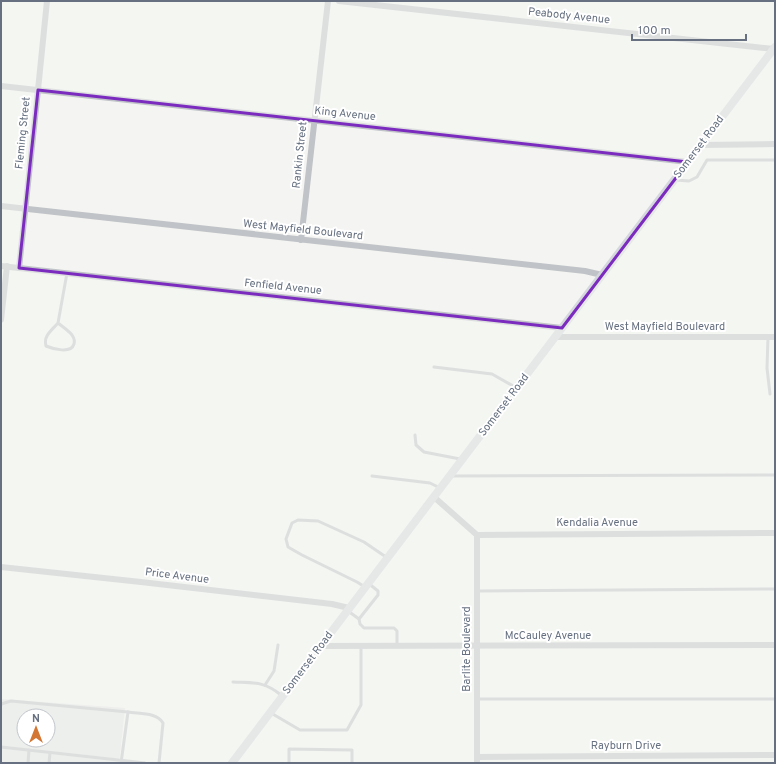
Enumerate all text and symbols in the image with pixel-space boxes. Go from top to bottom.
street label: Peabody Avenue [527,5,611,27]
scale bar [632,16,746,42]
text: 100 m [638,23,671,39]
street label: Fleming Street [12,96,34,170]
street label: King Avenue [314,104,376,124]
street label: Somerset Road [671,113,727,181]
street label: Rankin Street [290,121,310,189]
street label: West Mayfield Boulevard [242,217,364,243]
street label: Fenfield Avenue [244,276,323,298]
street label: West Mayfield Boulevard [605,320,725,334]
street label: Somerset Road [476,371,532,439]
street label: Kendalia Avenue [556,516,638,530]
street label: Price Avenue [144,565,210,587]
street label: Barlite Boulevard [460,606,474,692]
street label: Somerset Road [280,629,336,697]
street label: McCauley Avenue [505,629,591,643]
north arrow [16,708,56,748]
text: N [32,712,40,726]
street label: Rayburn Drive [591,739,661,753]

